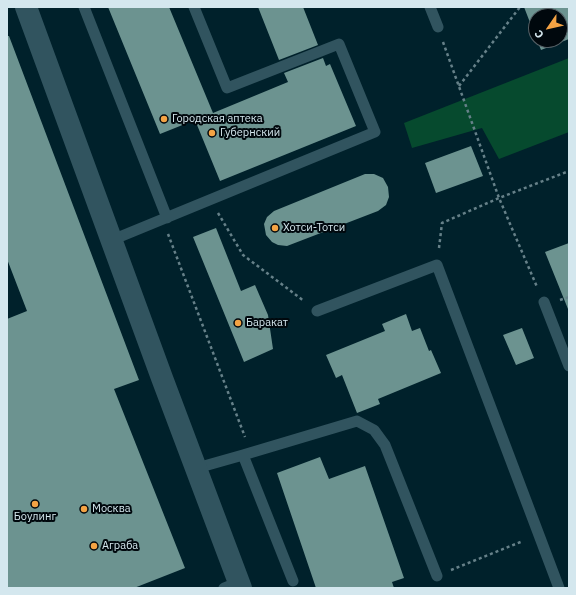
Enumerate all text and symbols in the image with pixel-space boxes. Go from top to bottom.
north arrow [528,8,568,48]
text: С [531,27,547,41]
place label: Городская аптека [172,112,263,126]
marker: Городская аптека [159,114,169,124]
place label: Губернский [220,126,280,140]
marker: Губернский [207,128,217,138]
place label: Хотси-Тотси [283,221,345,235]
marker: Хотси-Тотси [270,223,280,233]
place label: Баракат [246,316,288,330]
marker: Баракат [233,318,243,328]
marker: Боулинг [30,499,40,509]
place label: Москва [92,502,131,516]
marker: Москва [79,504,89,514]
place label: Боулинг [14,510,56,524]
place label: Аграба [102,539,138,553]
marker: Аграба [89,541,99,551]

